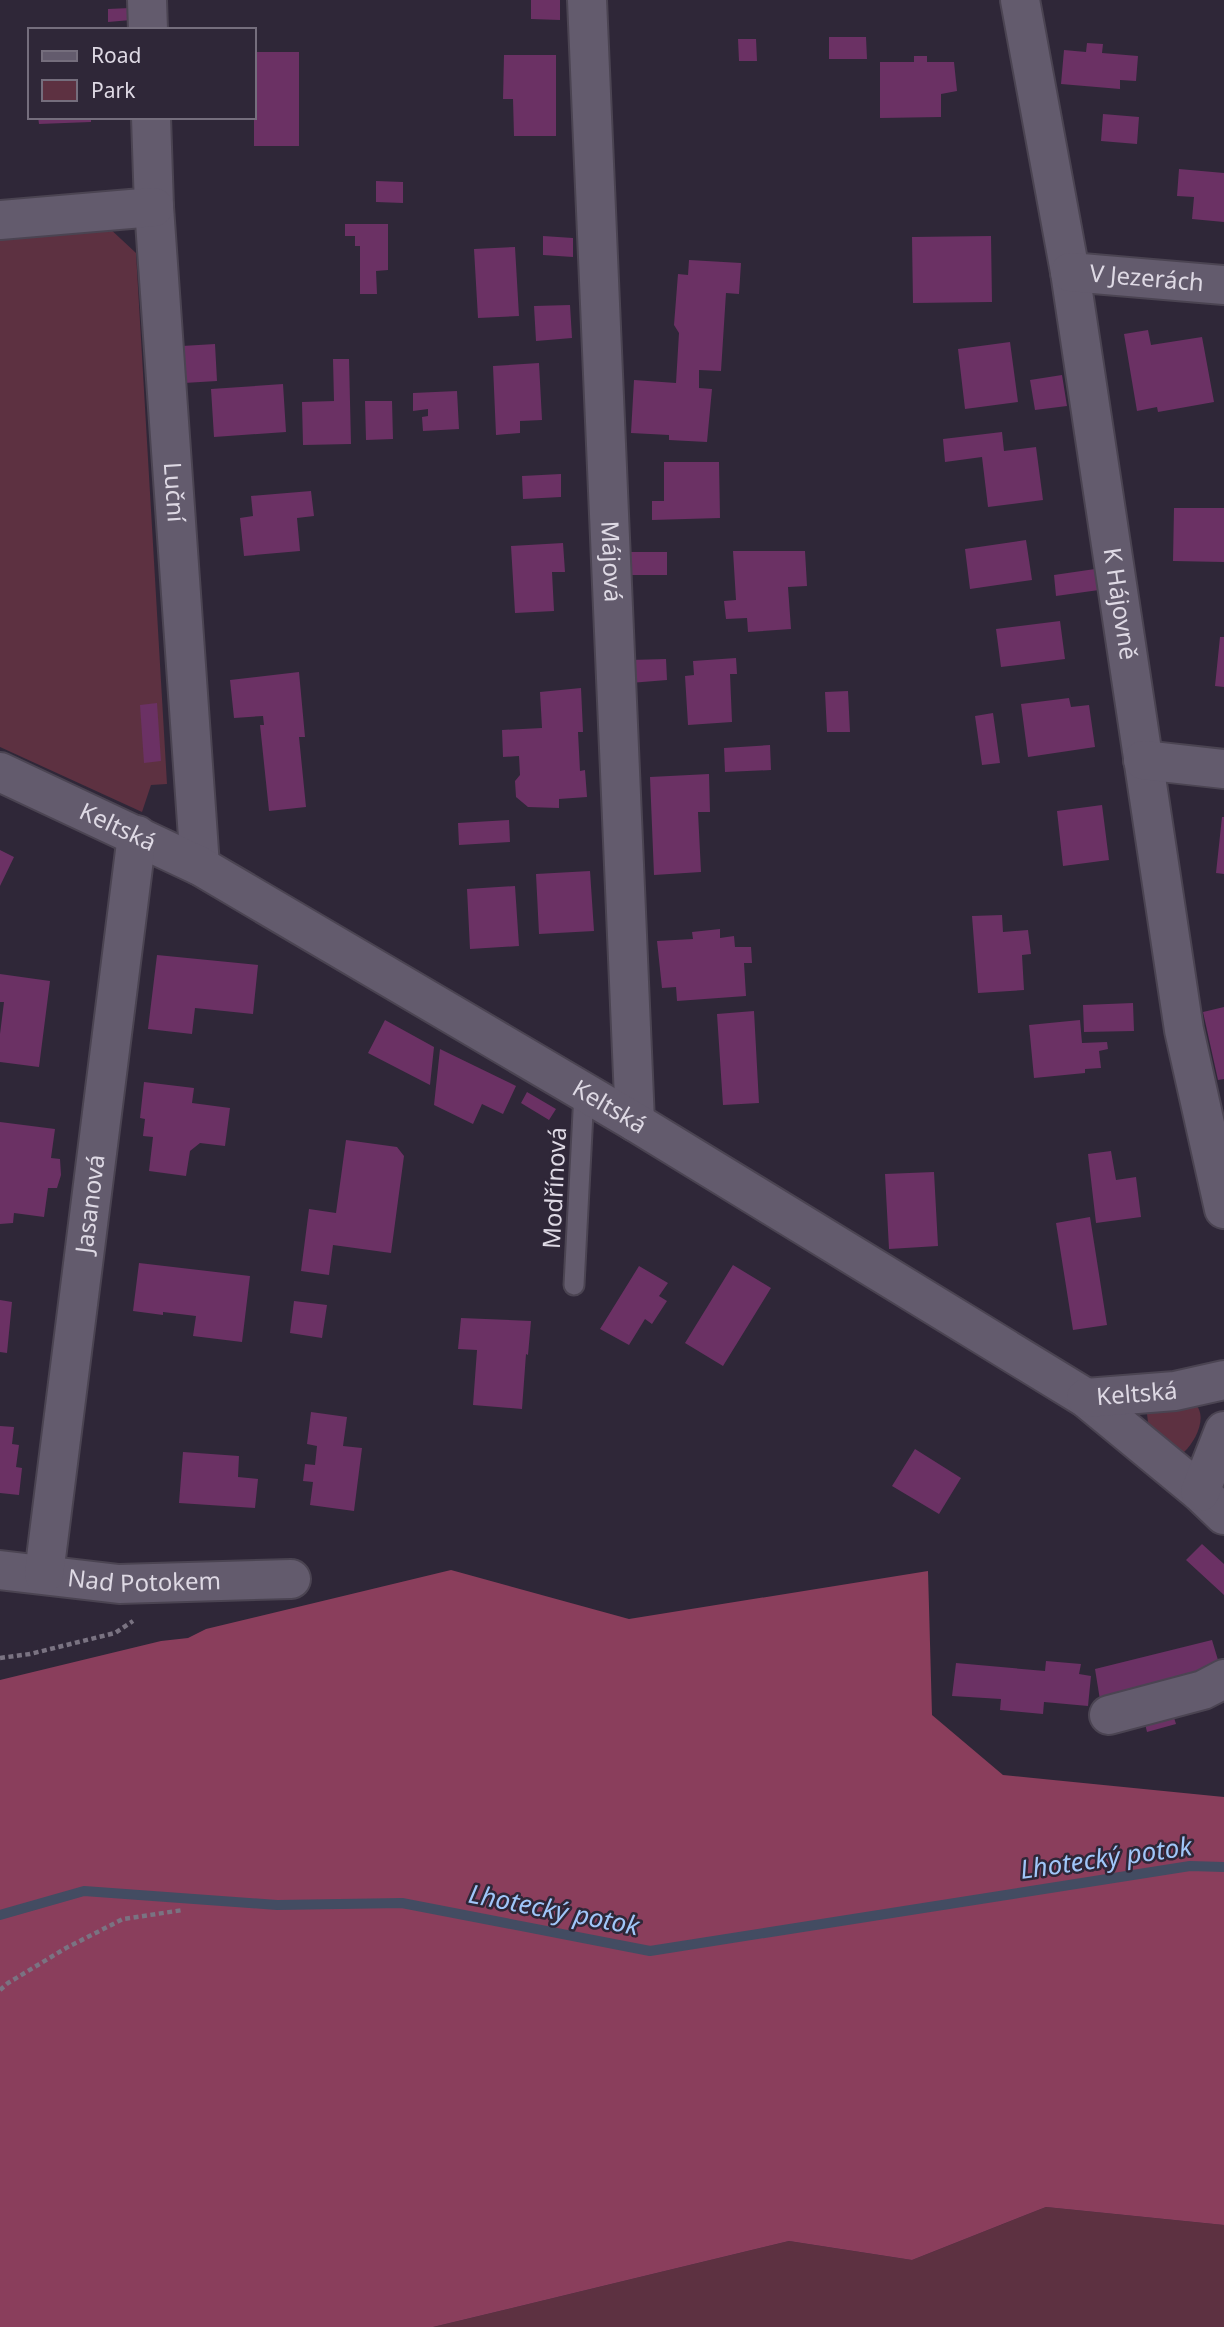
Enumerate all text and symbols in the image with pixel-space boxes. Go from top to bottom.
legend [28,28,256,119]
text: Road [91,41,141,69]
text: Park [91,76,136,104]
street label: V Jezerách [1088,256,1205,298]
street label: Luční [157,461,194,524]
street label: Májová [594,520,631,603]
street label: K Hájovně [1097,545,1146,662]
street label: Keltská [75,794,162,858]
street label: Keltská [567,1071,654,1140]
street label: Modřínová [534,1126,573,1250]
street label: Jasanová [66,1152,112,1257]
street label: Keltská [1095,1373,1178,1412]
street label: Nad Potokem [66,1560,221,1599]
water label: Lhotecký potok [1018,1827,1195,1887]
water label: Lhotecký potok [466,1875,644,1943]

